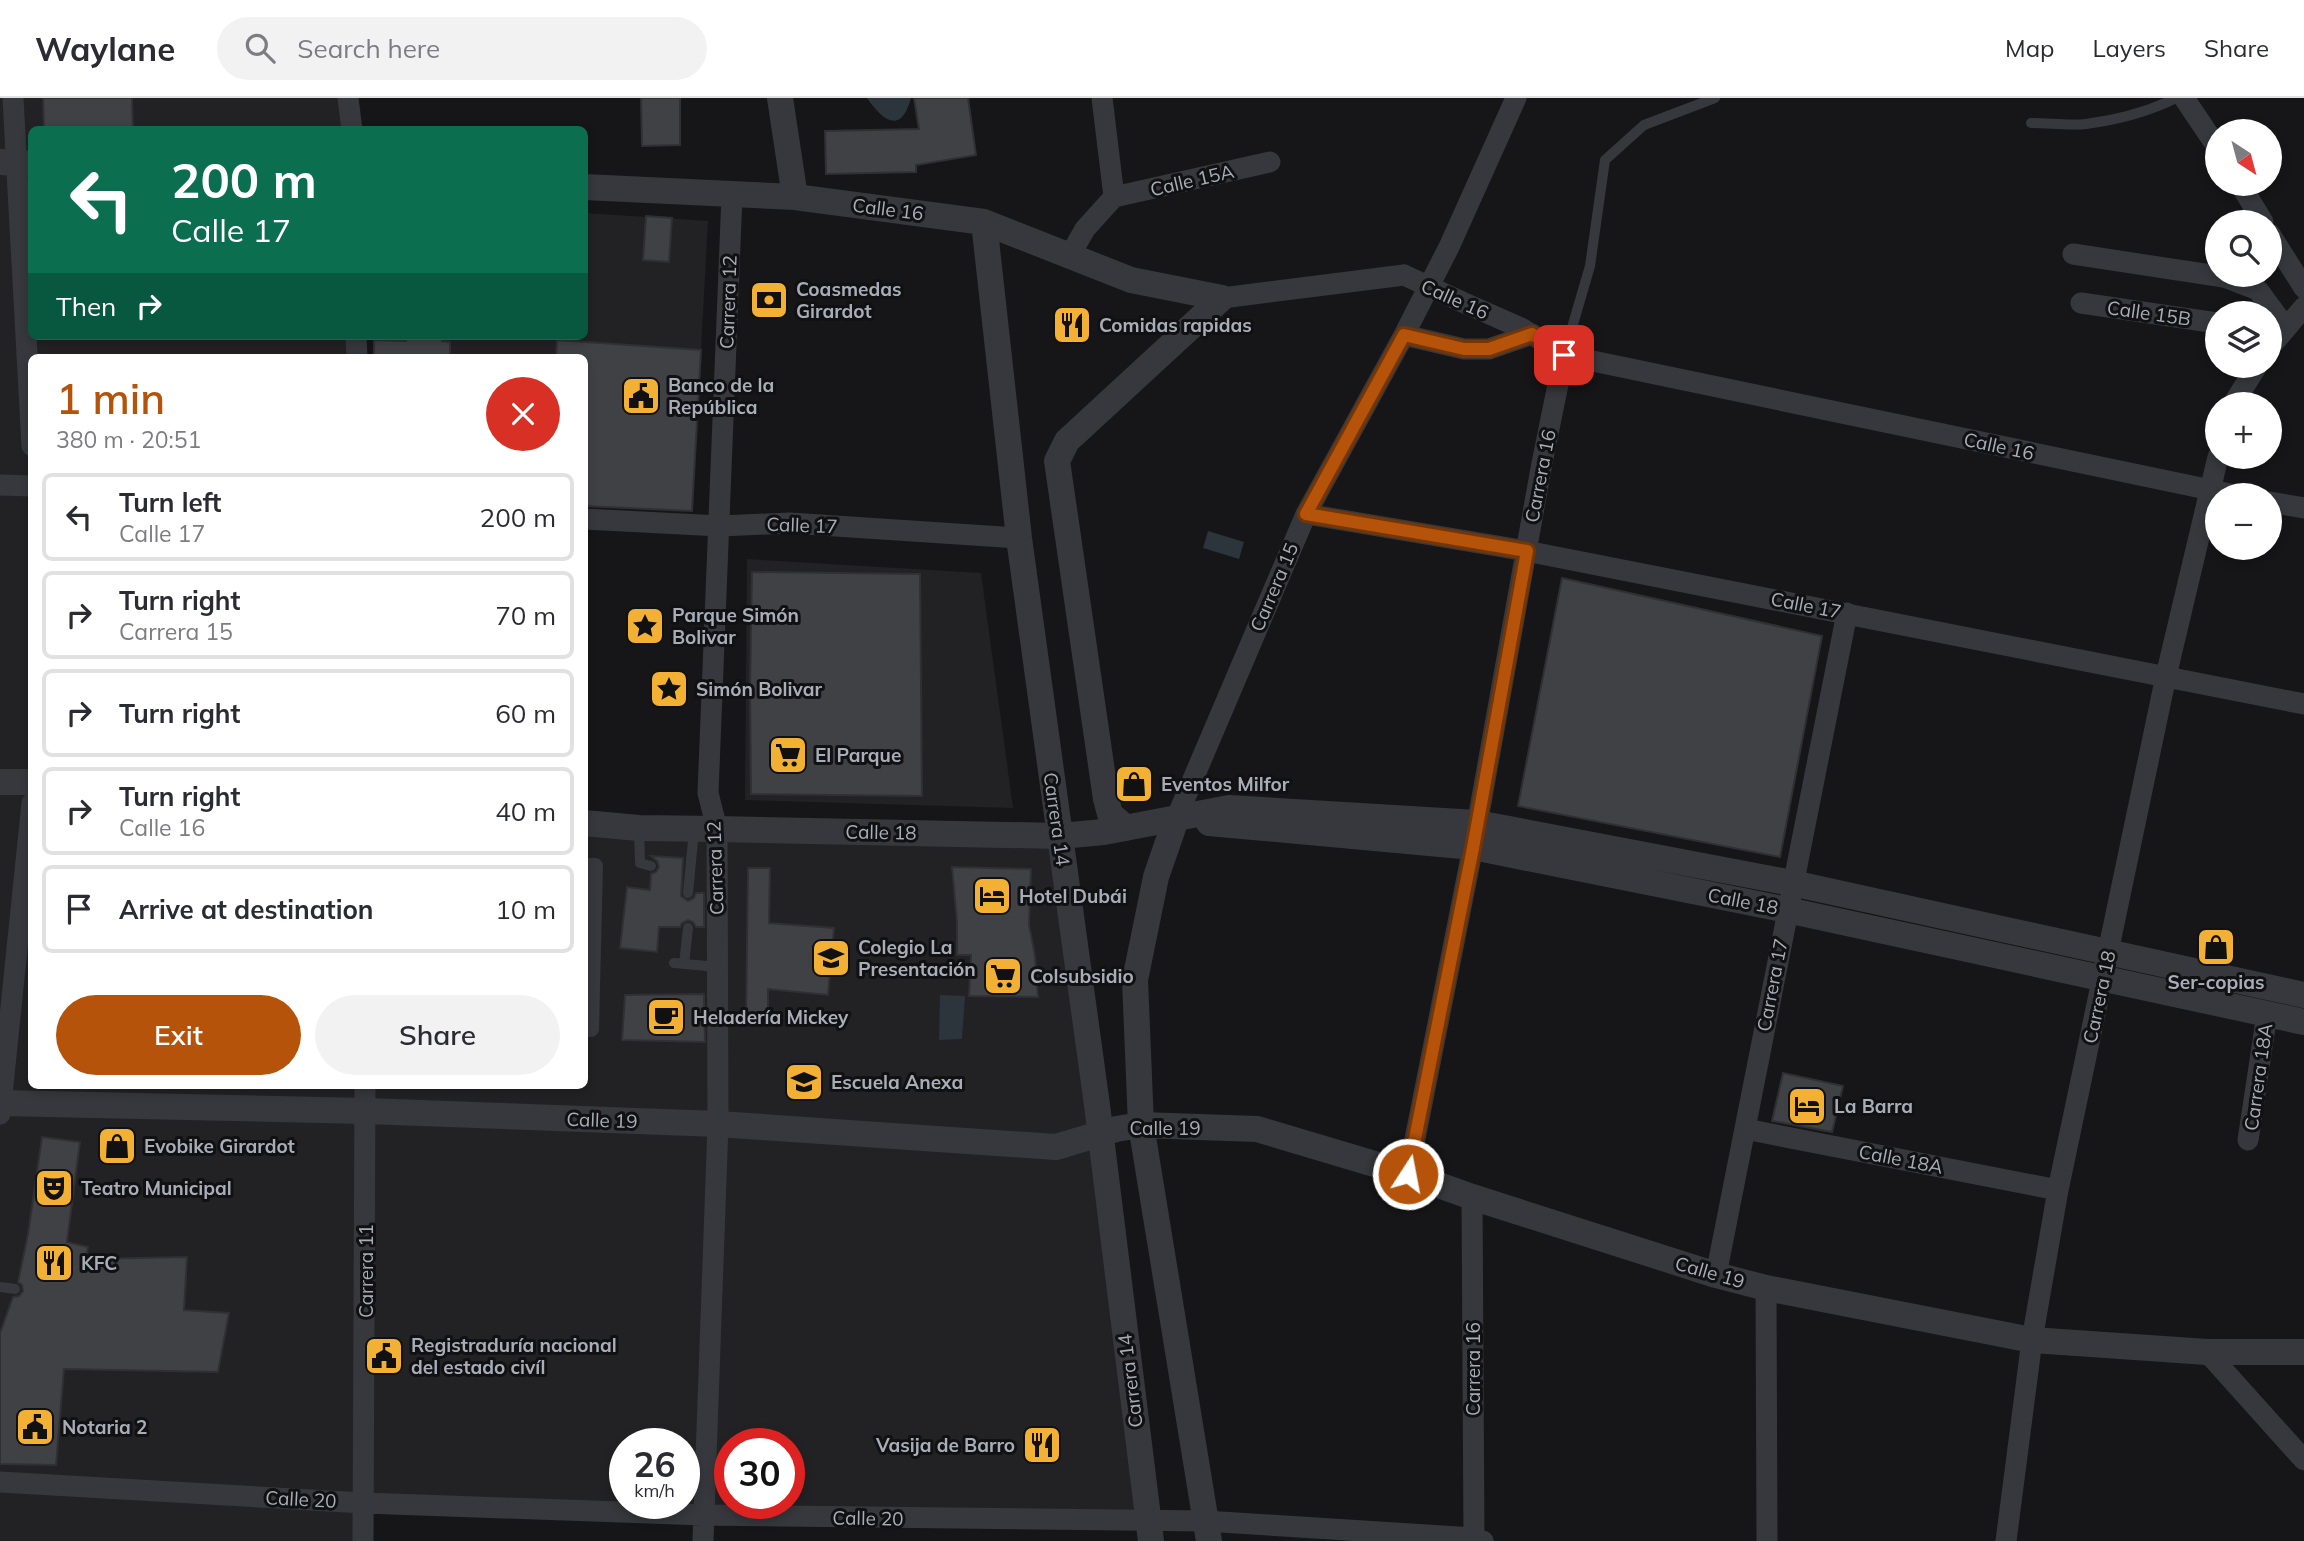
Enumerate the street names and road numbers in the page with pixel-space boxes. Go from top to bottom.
street label: Calle 15A [1148,159,1236,201]
street label: Calle 16 [851,193,925,225]
street label: Carrera 12 [714,255,742,349]
street label: Calle 16 [1418,274,1492,324]
street label: Calle 15B [2106,295,2192,331]
street label: Calle 16 [1962,427,2036,465]
street label: Carrera 16 [1519,428,1561,524]
street label: Calle 17 [766,512,838,538]
street label: Carrera 15 [1245,539,1303,635]
street label: Calle 17 [1769,586,1843,624]
street label: Carrera 14 [1039,771,1075,867]
street label: Calle 18 [845,819,917,845]
street label: Carrera 12 [701,821,729,915]
street label: Calle 18 [1706,882,1780,920]
street label: Carrera 17 [1751,937,1793,1033]
street label: Carrera 18 [2077,949,2121,1045]
street label: Carrera 18A [2239,1022,2277,1132]
street label: Calle 19 [566,1107,638,1133]
street label: Calle 19 [1129,1116,1201,1140]
street label: Calle 18A [1857,1139,1945,1179]
street label: Carrera 11 [354,1224,378,1318]
street label: Calle 19 [1672,1251,1748,1293]
street label: Carrera 16 [1461,1322,1485,1416]
street label: Carrera 14 [1112,1333,1148,1429]
street label: Calle 20 [265,1485,337,1513]
street label: Calle 20 [832,1505,904,1531]

